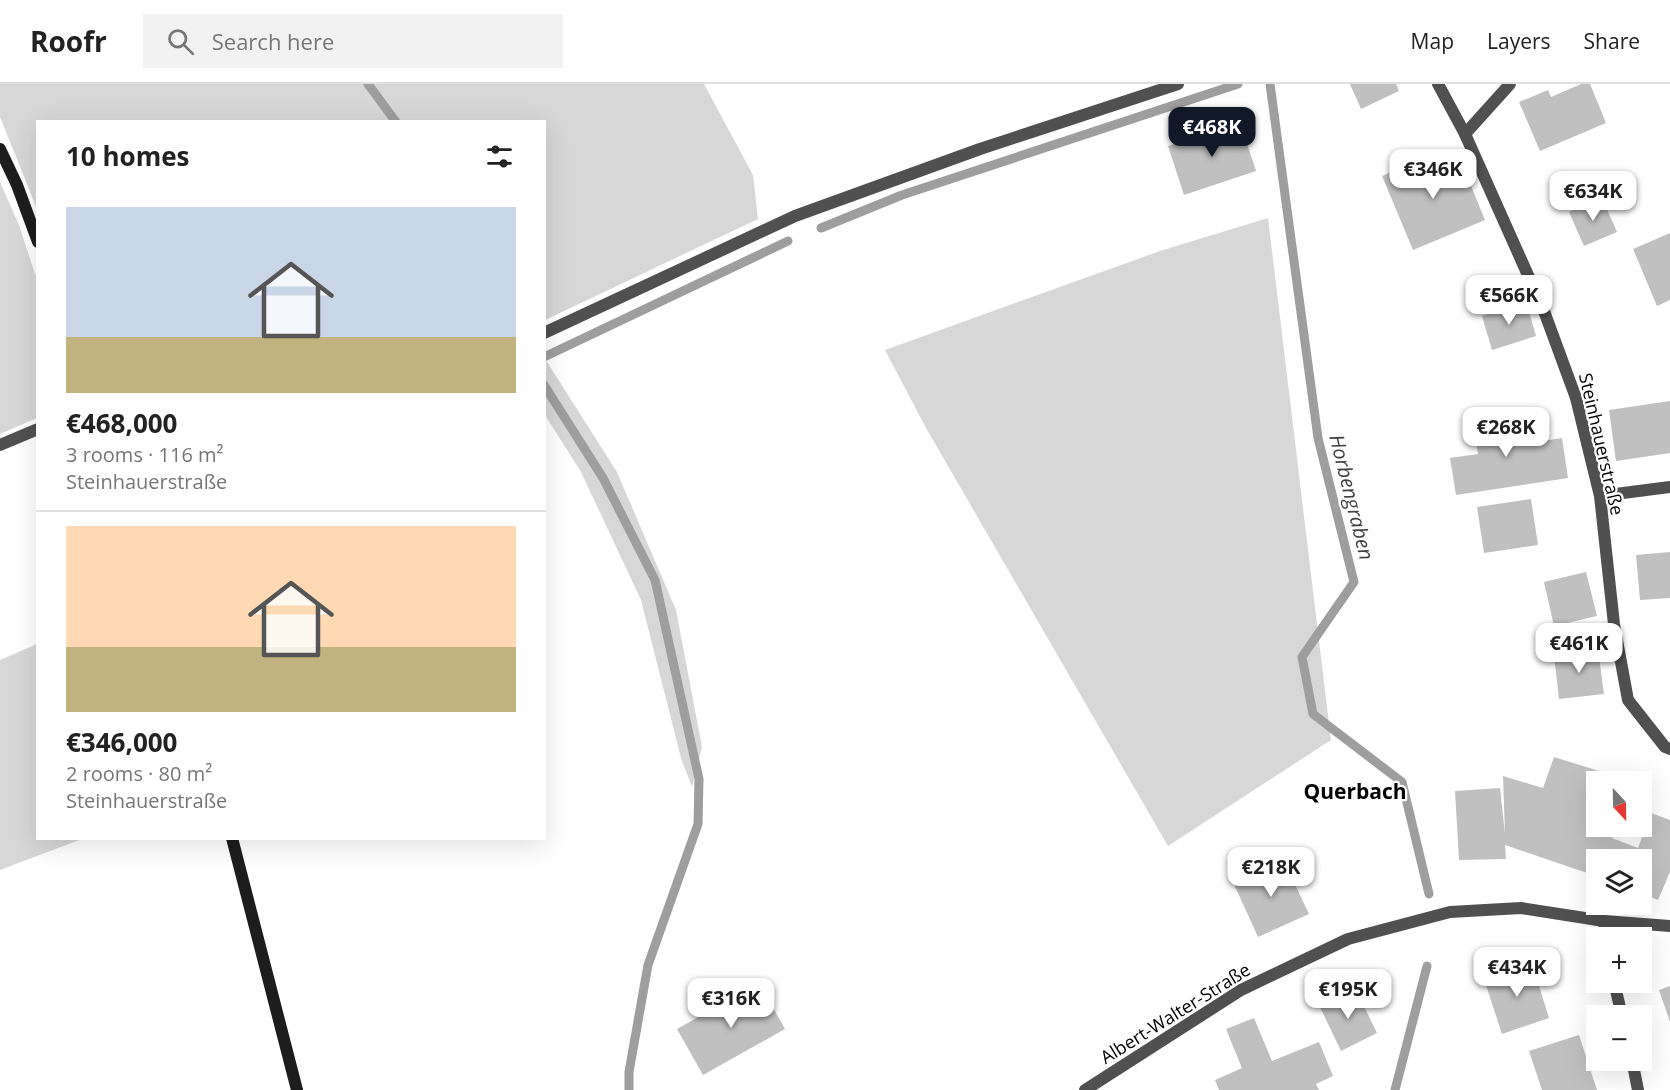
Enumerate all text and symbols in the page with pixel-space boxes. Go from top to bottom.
search box [143,14,563,68]
text: Roofr [30,22,107,60]
icon: search [164,25,197,58]
text: Search here [212,26,334,56]
text: Map [1411,27,1454,55]
text: Layers [1487,27,1551,55]
text: Share [1584,27,1640,55]
pin: €468K [1170,107,1254,158]
text: €468K [1182,113,1242,140]
text: 10 homes [66,138,190,174]
icon: filters [483,140,516,173]
pin: €346K [1391,149,1475,200]
text: €346K [1403,155,1463,182]
pin: €634K [1551,171,1635,222]
text: €634K [1563,177,1623,204]
icon: home [237,246,345,354]
pin: €566K [1467,275,1551,326]
text: €566K [1479,281,1539,308]
street label: Steinhauerstraße [1574,371,1630,517]
text: €468,000 [66,405,177,441]
pin: €268K [1464,407,1548,458]
text: €268K [1476,413,1536,440]
water label: Horbengraben [1323,431,1381,563]
text: 3 rooms · 116 m² [66,441,224,468]
text: Steinhauerstraße [66,468,227,495]
icon: home [237,565,345,673]
pin: €461K [1537,623,1621,674]
text: €461K [1549,629,1609,656]
text: €346,000 [66,724,177,760]
text: 2 rooms · 80 m² [66,760,212,787]
north arrow [1586,771,1652,837]
map controls [1586,771,1652,1071]
district label: Querbach [1303,777,1407,805]
text: Steinhauerstraße [66,787,227,814]
pin: €218K [1229,847,1313,898]
button: layers [1586,849,1652,915]
text: €218K [1241,853,1301,880]
button: + [1586,927,1652,993]
pin: €434K [1475,947,1559,998]
text: €434K [1487,953,1547,980]
street label: Albert-Walter-Straße [1096,957,1254,1069]
pin: €195K [1306,969,1390,1020]
text: €195K [1318,975,1378,1002]
pin: €316K [689,978,773,1029]
text: €316K [701,984,761,1011]
button: − [1586,1005,1652,1071]

